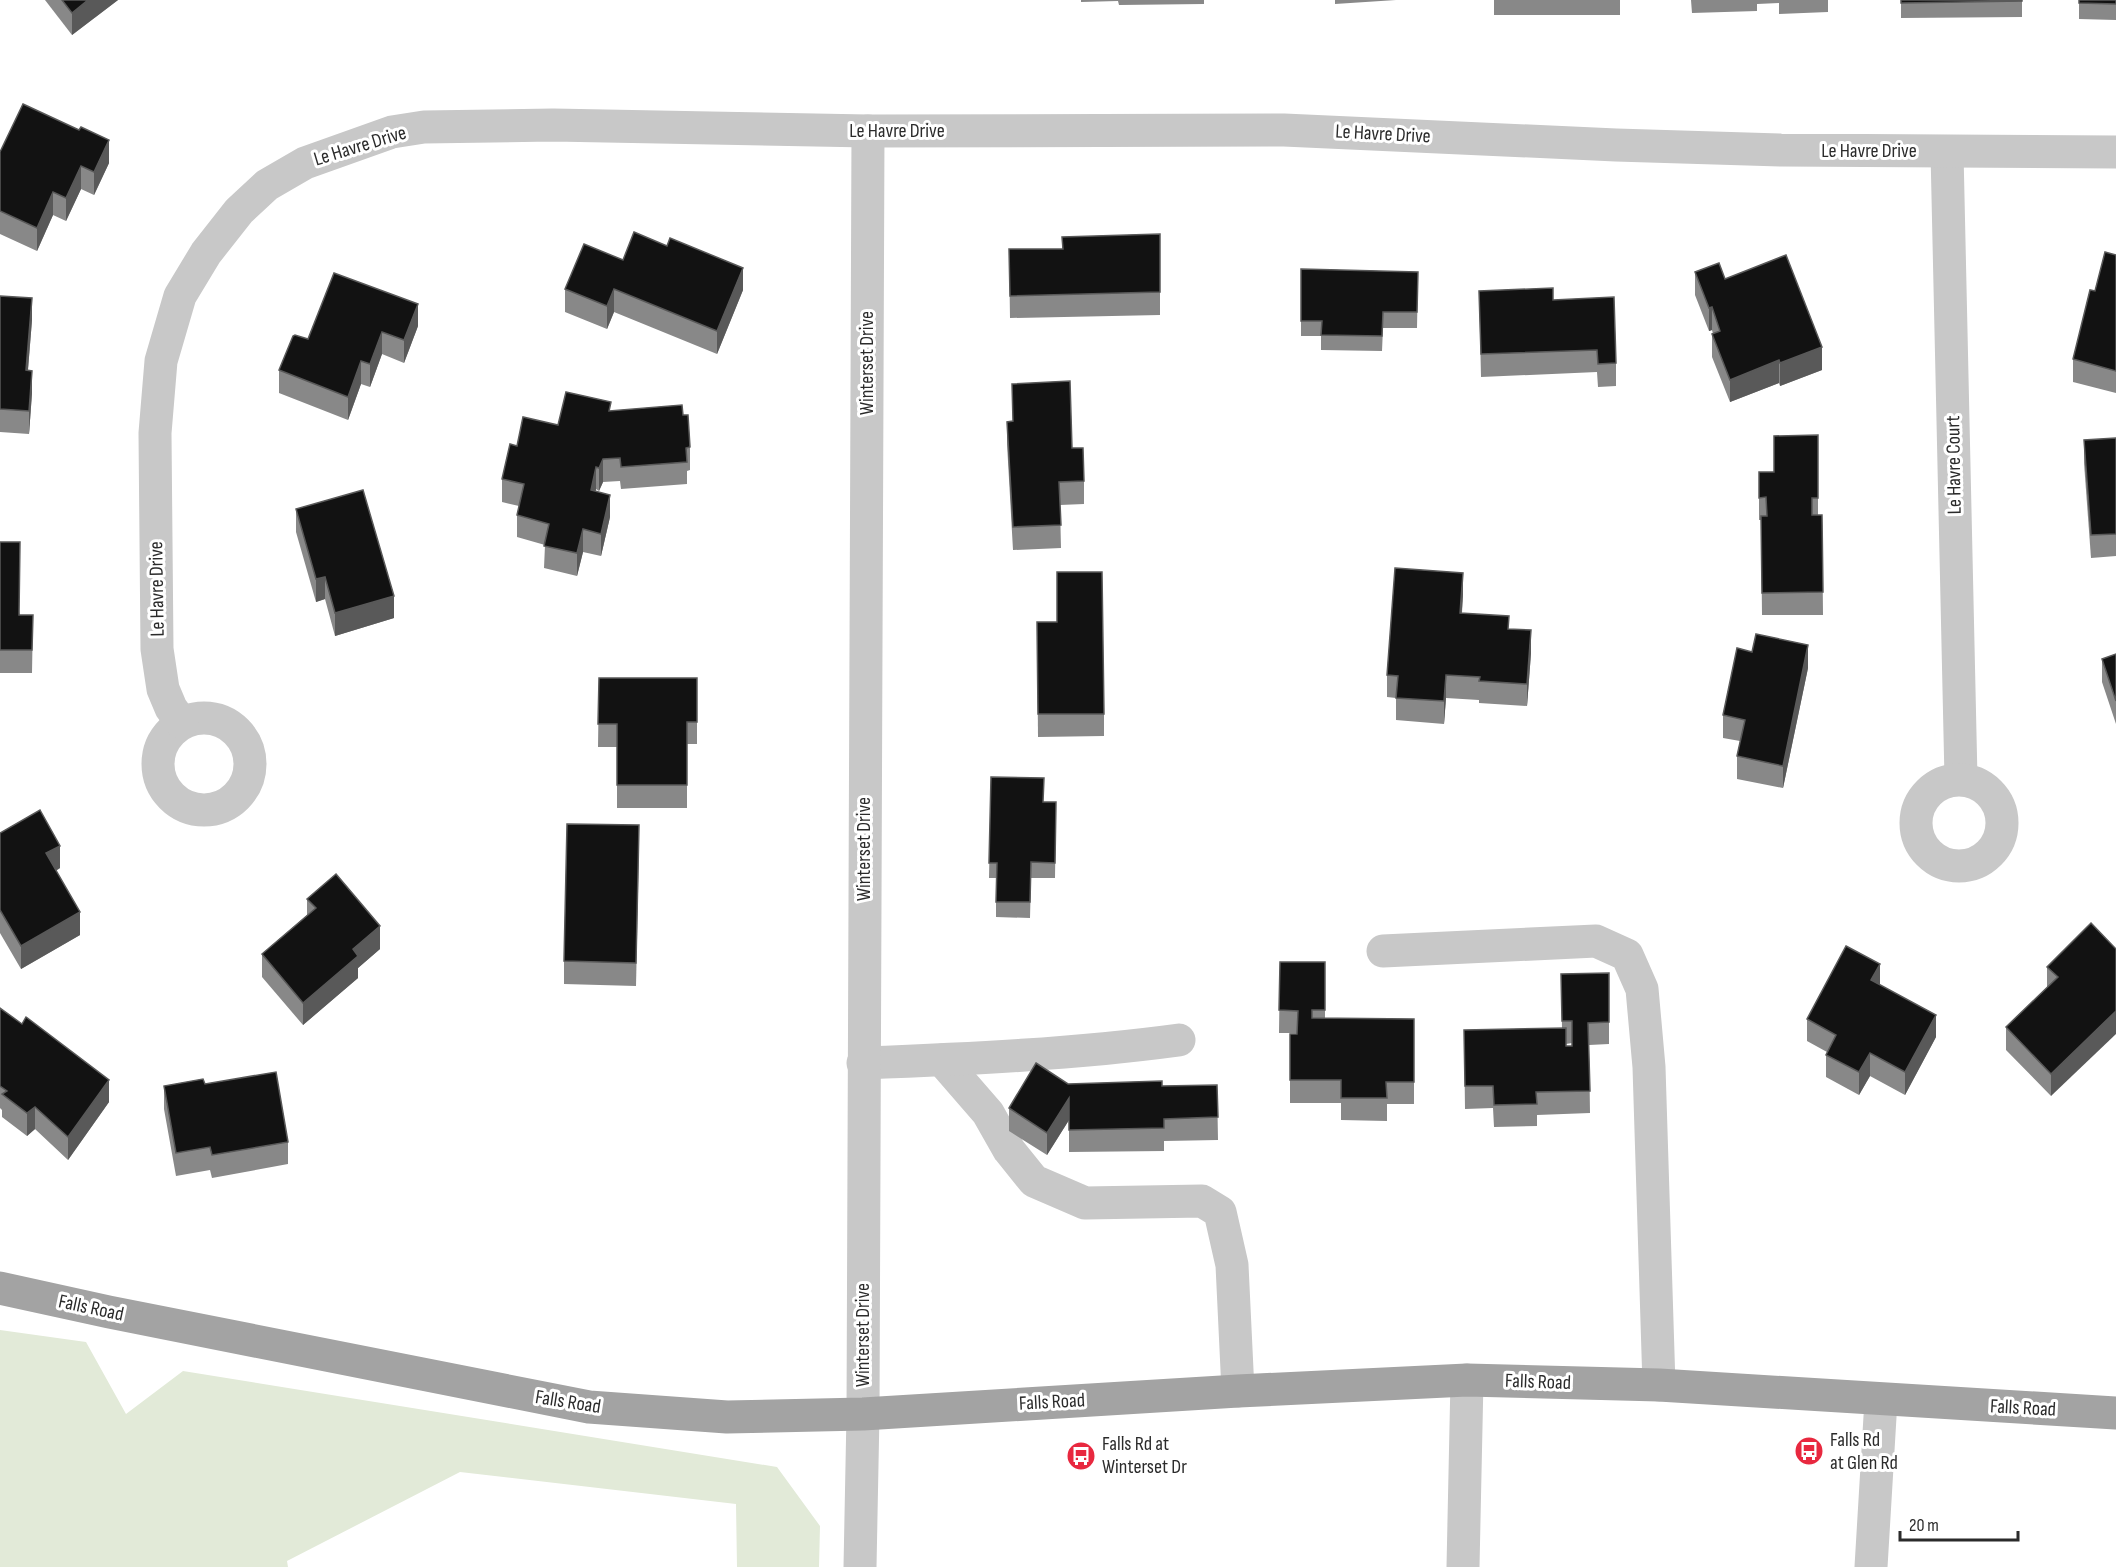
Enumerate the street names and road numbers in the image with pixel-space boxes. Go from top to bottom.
street label: Le Havre Drive [849,119,945,143]
street label: Le Havre Drive [1335,120,1431,148]
street label: Le Havre Drive [311,121,409,171]
street label: Le Havre Drive [1821,139,1917,163]
street label: Winterset Drive [855,311,879,415]
street label: Le Havre Court [1941,415,1967,515]
street label: Le Havre Drive [144,541,170,637]
street label: Winterset Drive [852,797,876,901]
street label: Winterset Drive [851,1283,875,1387]
street label: Falls Road [56,1289,126,1327]
street label: Falls Road [1505,1369,1571,1395]
street label: Falls Road [534,1385,602,1419]
street label: Falls Road [1018,1388,1086,1416]
street label: Falls Road [1989,1394,2057,1422]

